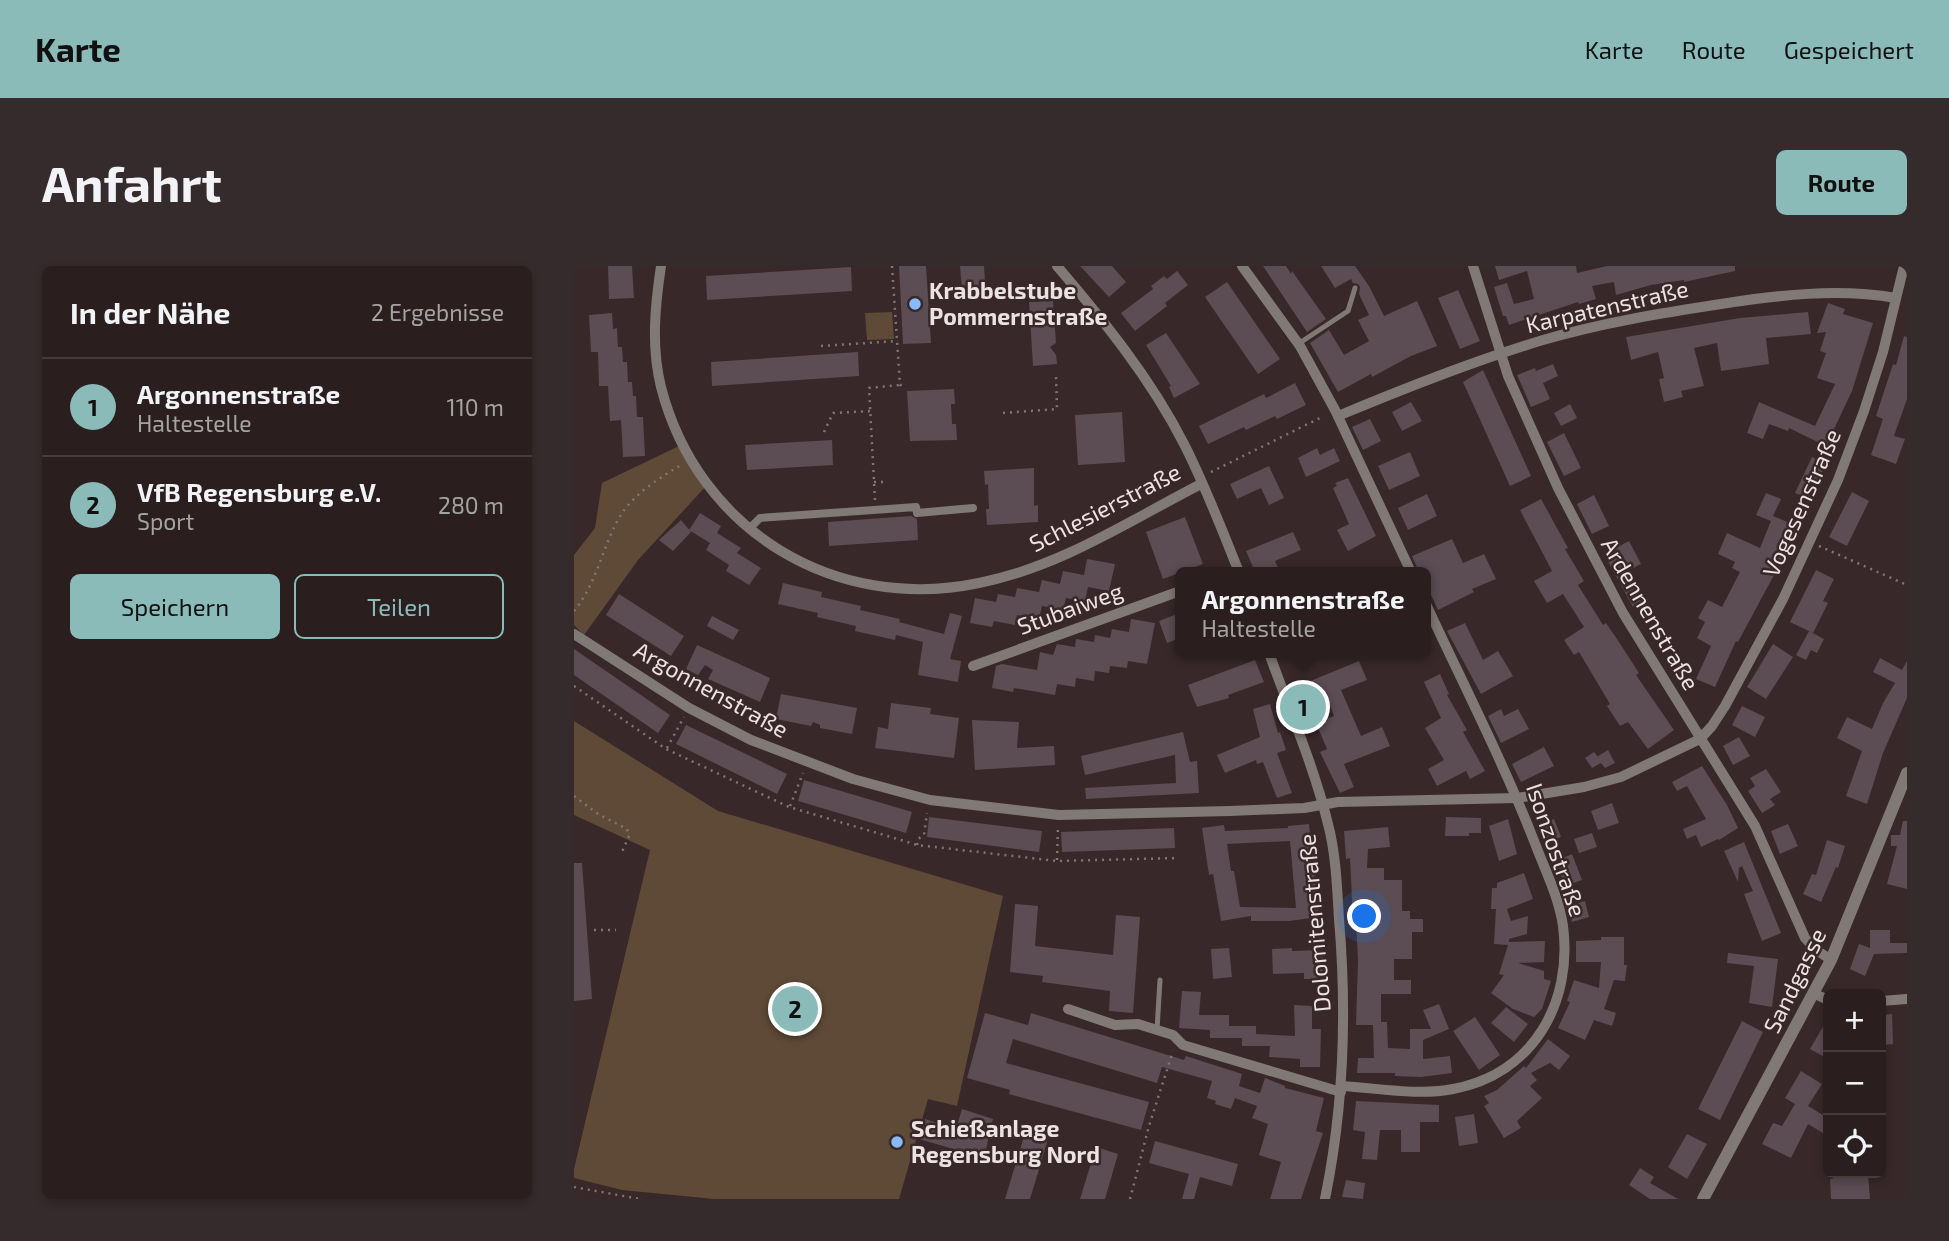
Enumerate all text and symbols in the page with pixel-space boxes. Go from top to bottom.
text: Karte [35,29,121,69]
text: Karte [1585,35,1644,64]
text: Route [1682,35,1746,64]
text: Gespeichert [1784,35,1914,64]
button: Route [1776,150,1907,215]
text: Anfahrt [42,153,222,212]
street label: Karpatenstraße [1523,274,1691,338]
place label: Krabbelstube Pommernstraße [929,276,1108,330]
text: In der Nähe [70,294,231,330]
marker: Krabbelstube Pommernstraße [907,296,923,312]
text: 2 Ergebnisse [371,298,504,326]
text: Argonnenstraße [137,378,340,409]
text: 1 [88,393,98,421]
text: 110 m [447,393,504,421]
text: Haltestelle [137,409,252,437]
street label: Vogesenstraße [1756,424,1846,581]
street label: Schlesierstraße [1024,457,1185,557]
text: VfB Regensburg e.V. [137,476,381,507]
text: 2 [86,491,100,519]
text: 280 m [438,491,504,519]
text: Sport [137,507,194,535]
street label: Ardennenstraße [1596,532,1706,695]
popup [1175,567,1431,658]
button: Speichern [70,574,280,639]
button: Teilen [294,574,504,639]
street label: Stubaiweg [1013,576,1126,640]
text: Argonnenstraße [1201,583,1405,614]
text: Haltestelle [1201,614,1316,642]
street label: Argonnenstraße [630,635,793,743]
pin: 1 [1280,681,1326,733]
street label: Isonzostraße [1521,779,1593,920]
street label: Dolomitenstraße [1292,833,1336,1013]
your location [1347,899,1381,933]
street label: Sandgasse [1757,924,1831,1038]
pin: 2 [772,983,818,1035]
map controls [1823,989,1886,1178]
button: + [1823,989,1886,1052]
button: − [1823,1052,1886,1115]
place label: Schießanlage Regensburg Nord [911,1114,1100,1168]
button: locate [1823,1115,1886,1178]
marker: Schießanlage Regensburg Nord [889,1134,905,1150]

